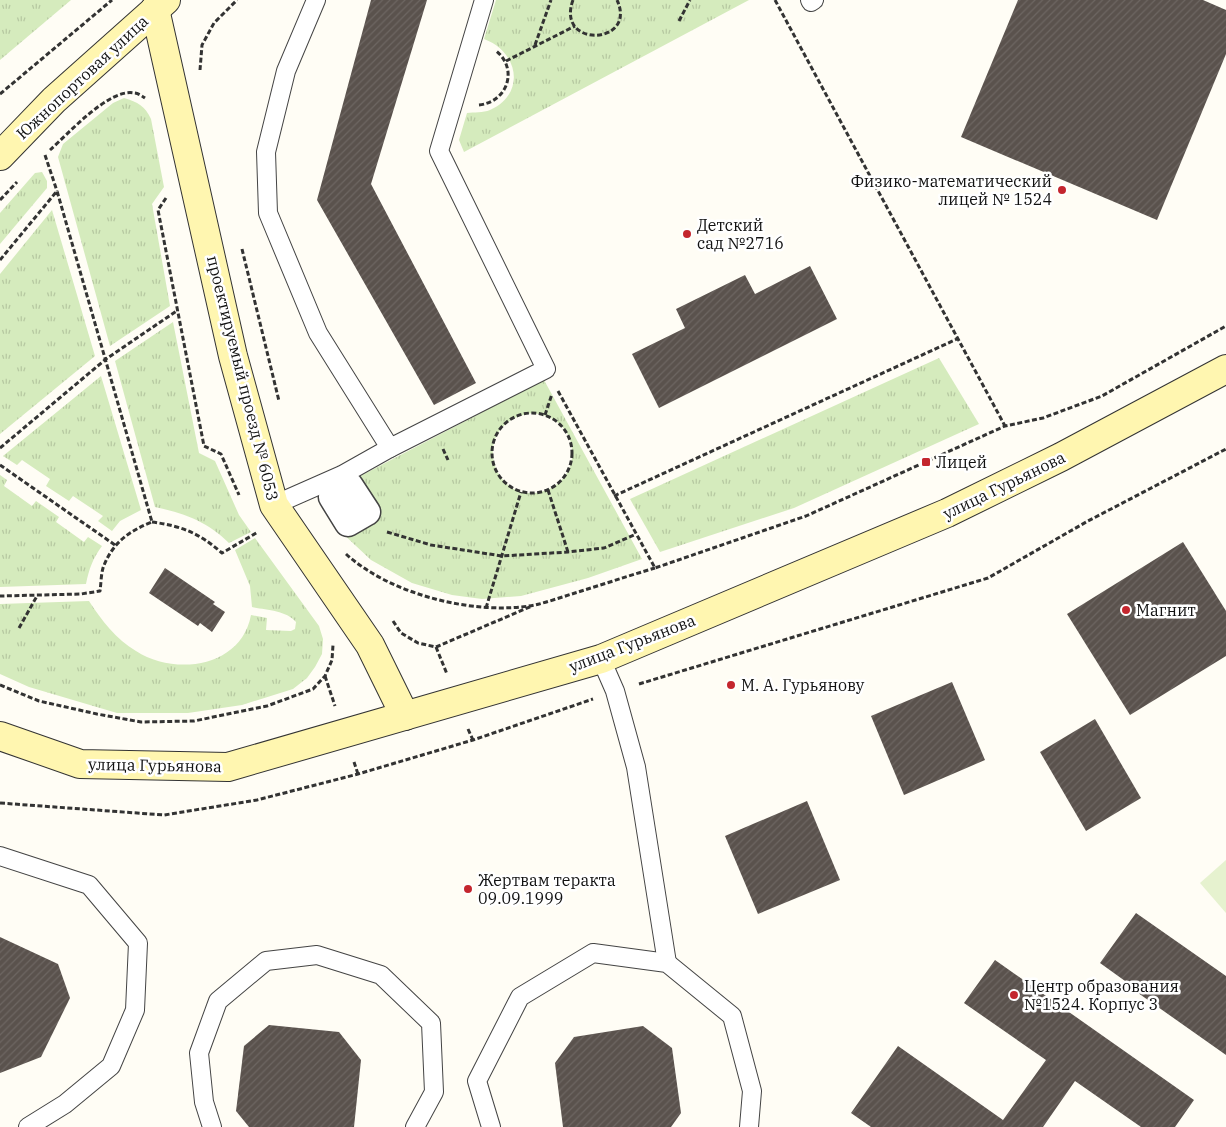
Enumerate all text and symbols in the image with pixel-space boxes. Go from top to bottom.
street label: Южнопортовая улица [12,11,152,143]
place label: Физико-математический лицей № 1524 [851,171,1052,209]
marker: Физико-математический лицей № 1524 [1056,184,1068,196]
place label: Детский сад №2716 [697,215,784,253]
marker: Детский сад №2716 [681,228,693,240]
street label: проектируемый проезд № 6053 [203,253,283,503]
street label: улица Гурьянова [940,447,1069,523]
place label: Лицей [936,452,987,472]
marker: Лицей [920,456,932,468]
place label: Магнит [1136,600,1196,620]
marker: Магнит [1120,604,1132,616]
street label: улица Гурьянова [566,610,698,676]
place label: М. А. Гурьянову [741,675,865,695]
marker: М. А. Гурьянову [725,679,737,691]
street label: улица Гурьянова [88,754,222,776]
place label: Жертвам теракта 09.09.1999 [478,870,616,908]
marker: Жертвам теракта 09.09.1999 [462,883,474,895]
place label: Центр образования №1524. Корпус 3 [1024,976,1179,1014]
marker: Центр образования №1524. Корпус 3 [1008,989,1020,1001]

